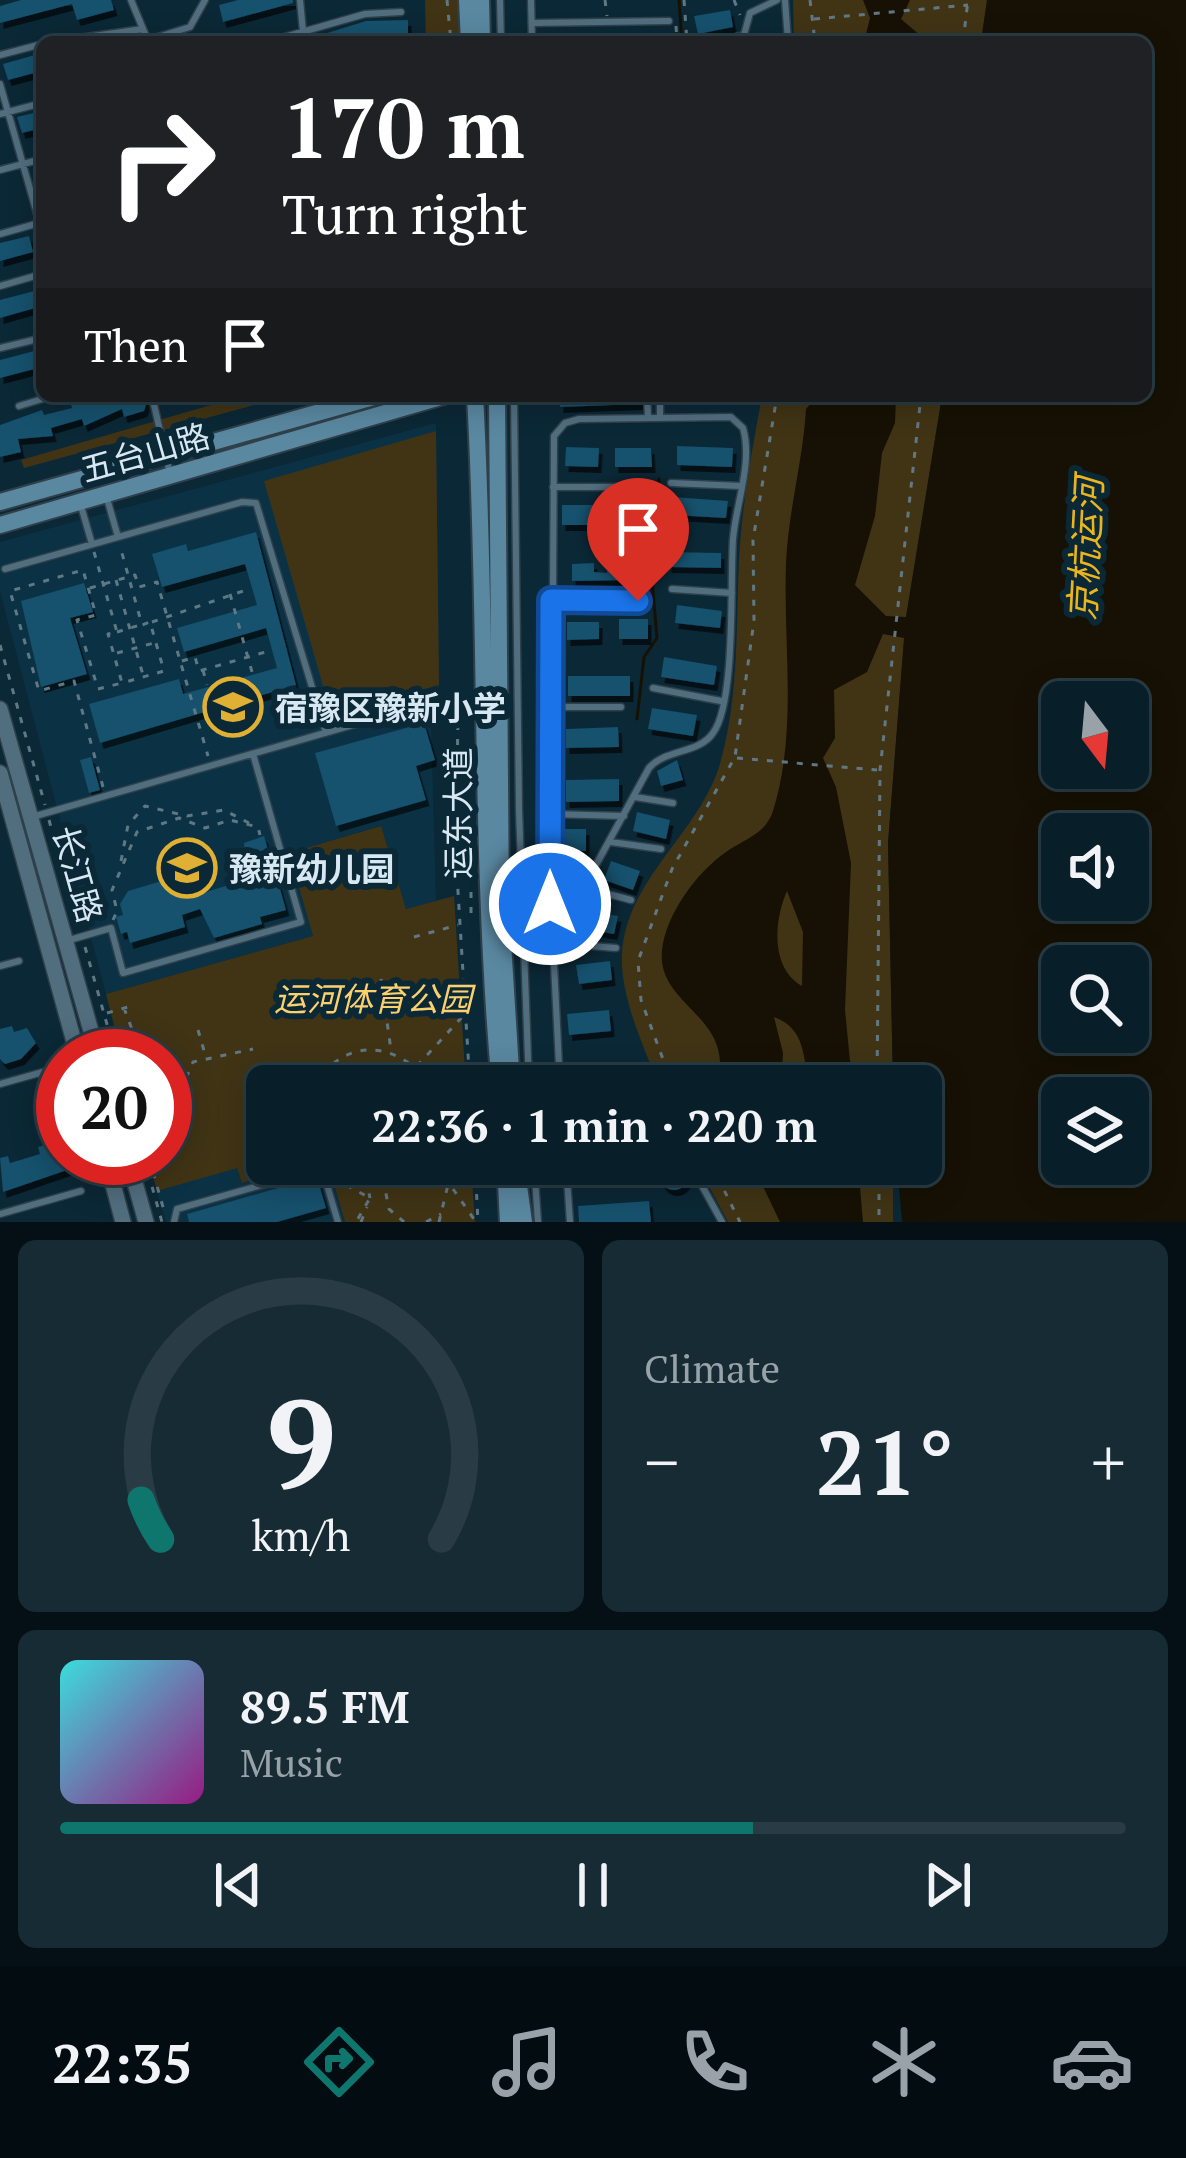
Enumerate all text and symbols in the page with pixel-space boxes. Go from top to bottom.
text: 170 m [282,71,525,182]
icon: right [84,84,240,240]
text: Turn right [282,178,528,249]
icon: arrive [212,312,278,378]
text: Then [84,315,188,375]
street label: 五台山路 [76,413,214,491]
water label: 京杭运河 [1058,470,1113,622]
pin [587,478,689,601]
icon: arrive [605,496,671,562]
school or university icon: 宿豫区豫新小学 [202,676,264,738]
north arrow [1041,681,1149,789]
map controls [1041,681,1149,1185]
place label: 宿豫区豫新小学 [275,686,506,729]
street label: 运东大道 [436,747,479,879]
button: sound [1041,813,1149,921]
street label: 长江路 [44,820,112,928]
school or university icon: 豫新幼儿园 [156,837,218,899]
position arrow [487,841,613,967]
place label: 豫新幼儿园 [229,847,394,890]
button: search [1041,945,1149,1053]
park label: 运河体育公园 [274,977,476,1020]
speed limit sign: 20 [36,1029,192,1185]
button: layers [1041,1077,1149,1185]
text: 22:36 · 1 min · 220 m [371,1095,817,1155]
text: Climate [644,1342,780,1394]
text: 9 [266,1358,336,1524]
text: 21° [816,1401,954,1521]
text: − [644,1417,679,1505]
text: + [1091,1417,1126,1505]
text: km/h [251,1506,351,1563]
text: 89.5 FM [240,1676,409,1736]
text: Music [240,1736,343,1788]
icon: previous [205,1852,271,1918]
icon: pause [560,1852,626,1918]
icon: next [915,1852,981,1918]
icon: directions [297,2020,381,2104]
icon: music [485,2020,569,2104]
icon: phone [673,2020,757,2104]
icon: climate [862,2020,946,2104]
icon: car [1050,2020,1134,2104]
text: 22:35 [52,2027,193,2098]

